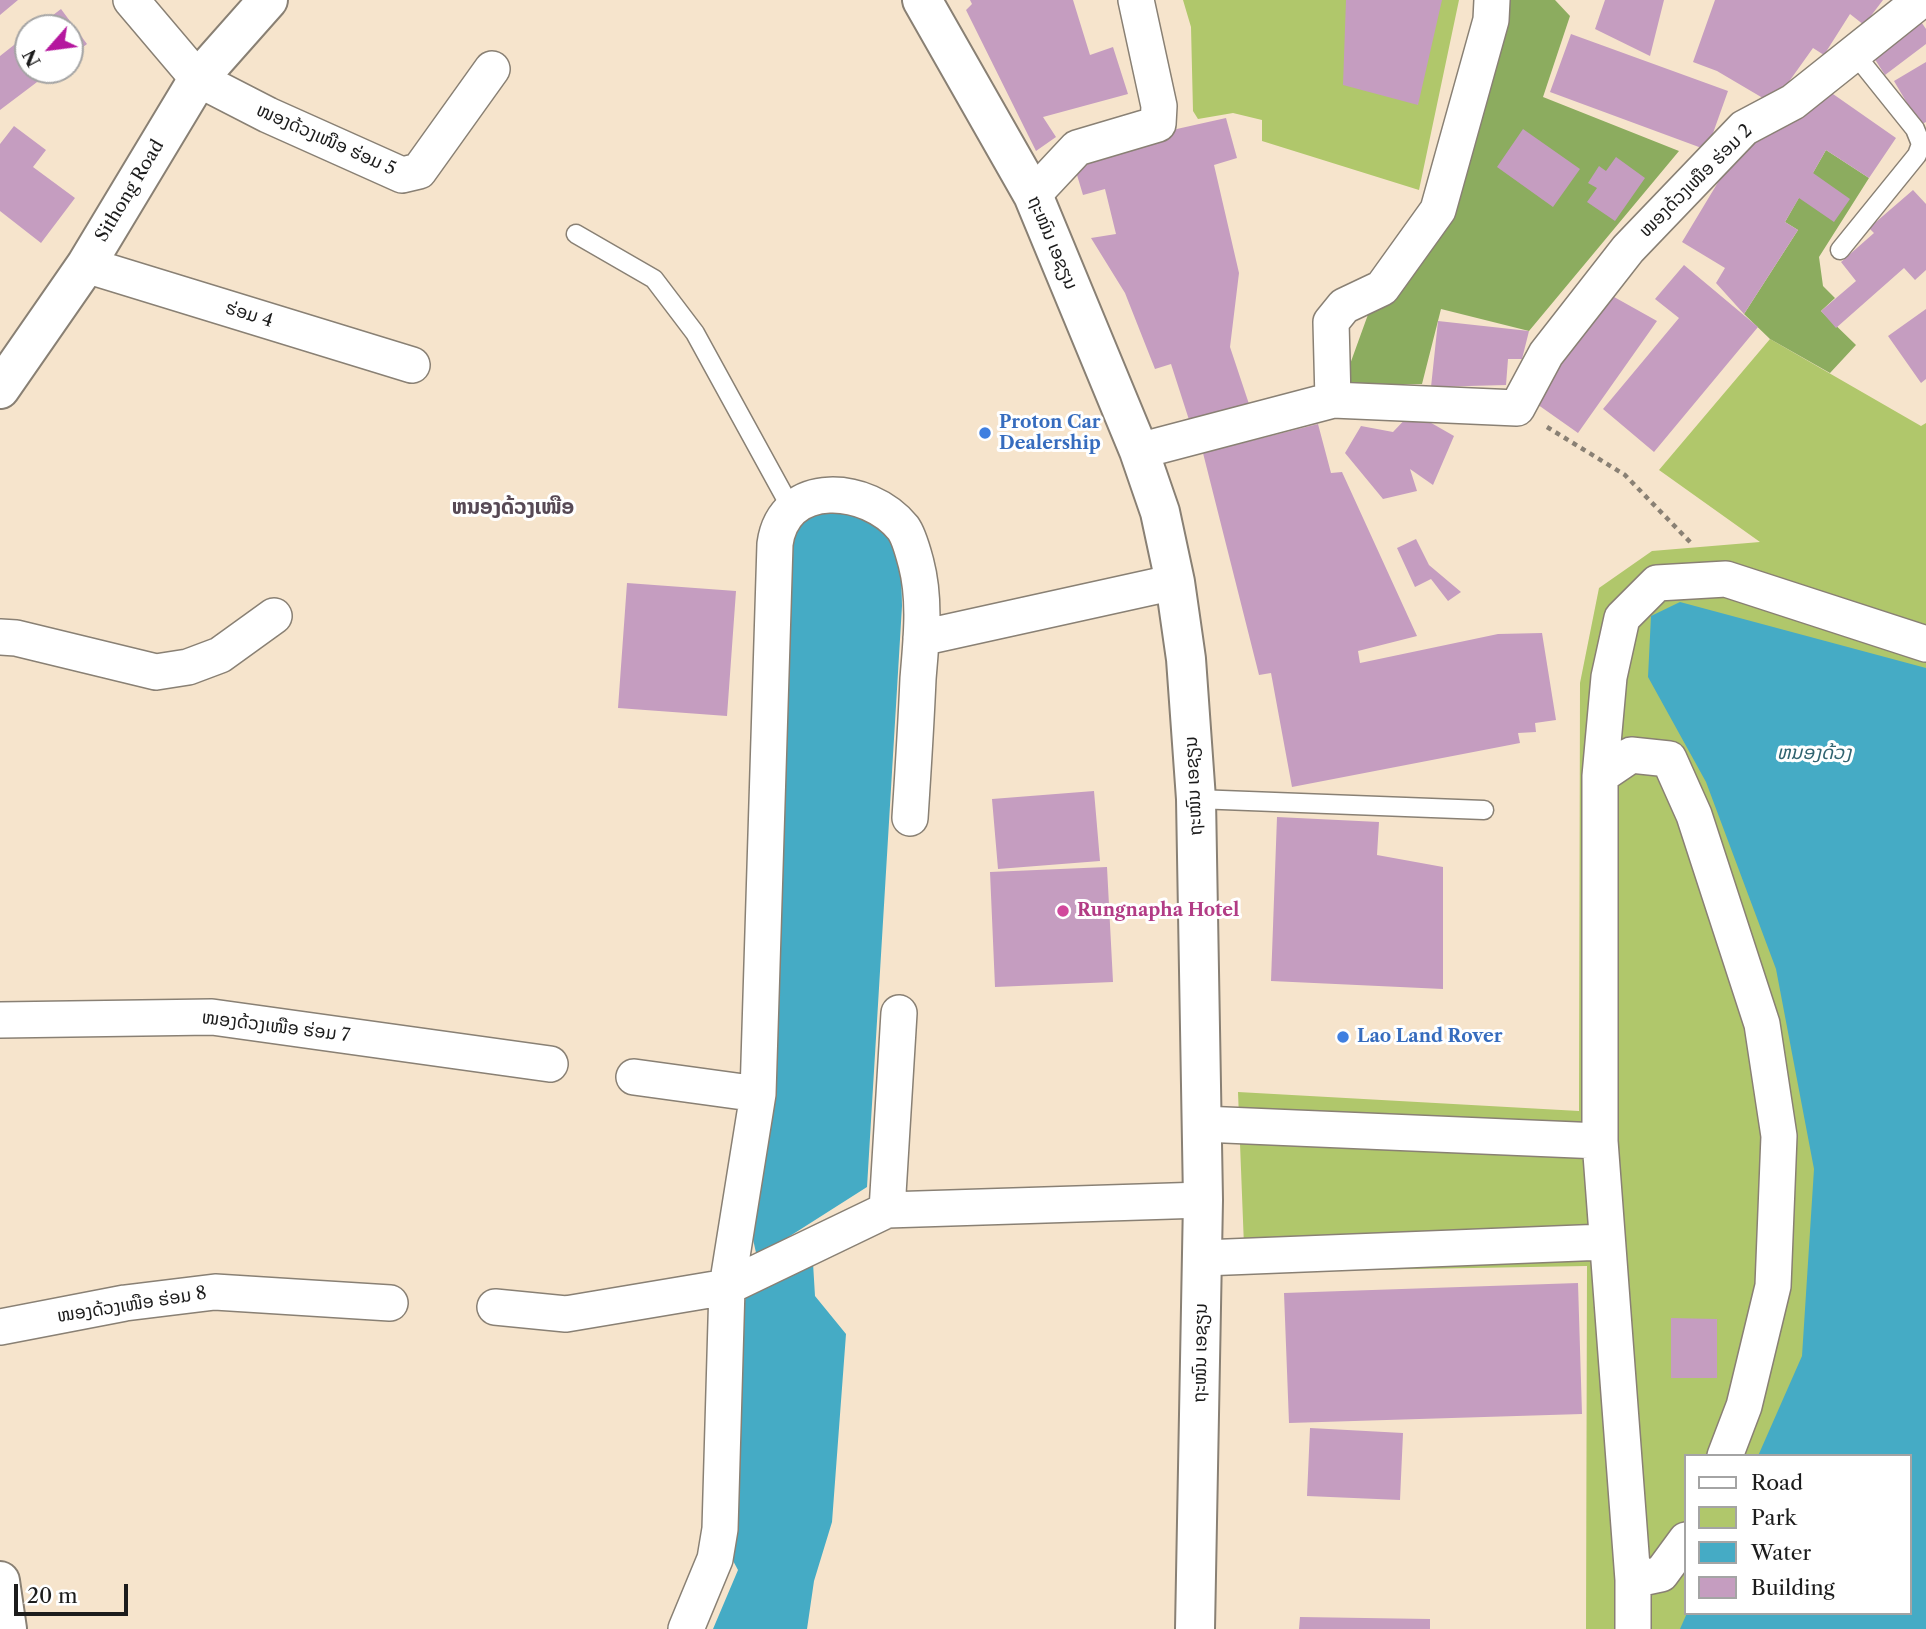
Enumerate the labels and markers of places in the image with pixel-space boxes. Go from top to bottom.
place label: Proton Car Dealership [999,412,1101,454]
marker: Proton Car Dealership [977,425,993,441]
place label: Rungnapha Hotel [1077,900,1239,922]
marker: Rungnapha Hotel [1055,903,1071,919]
place label: Lao Land Rover [1357,1026,1502,1048]
marker: Lao Land Rover [1335,1029,1351,1045]

